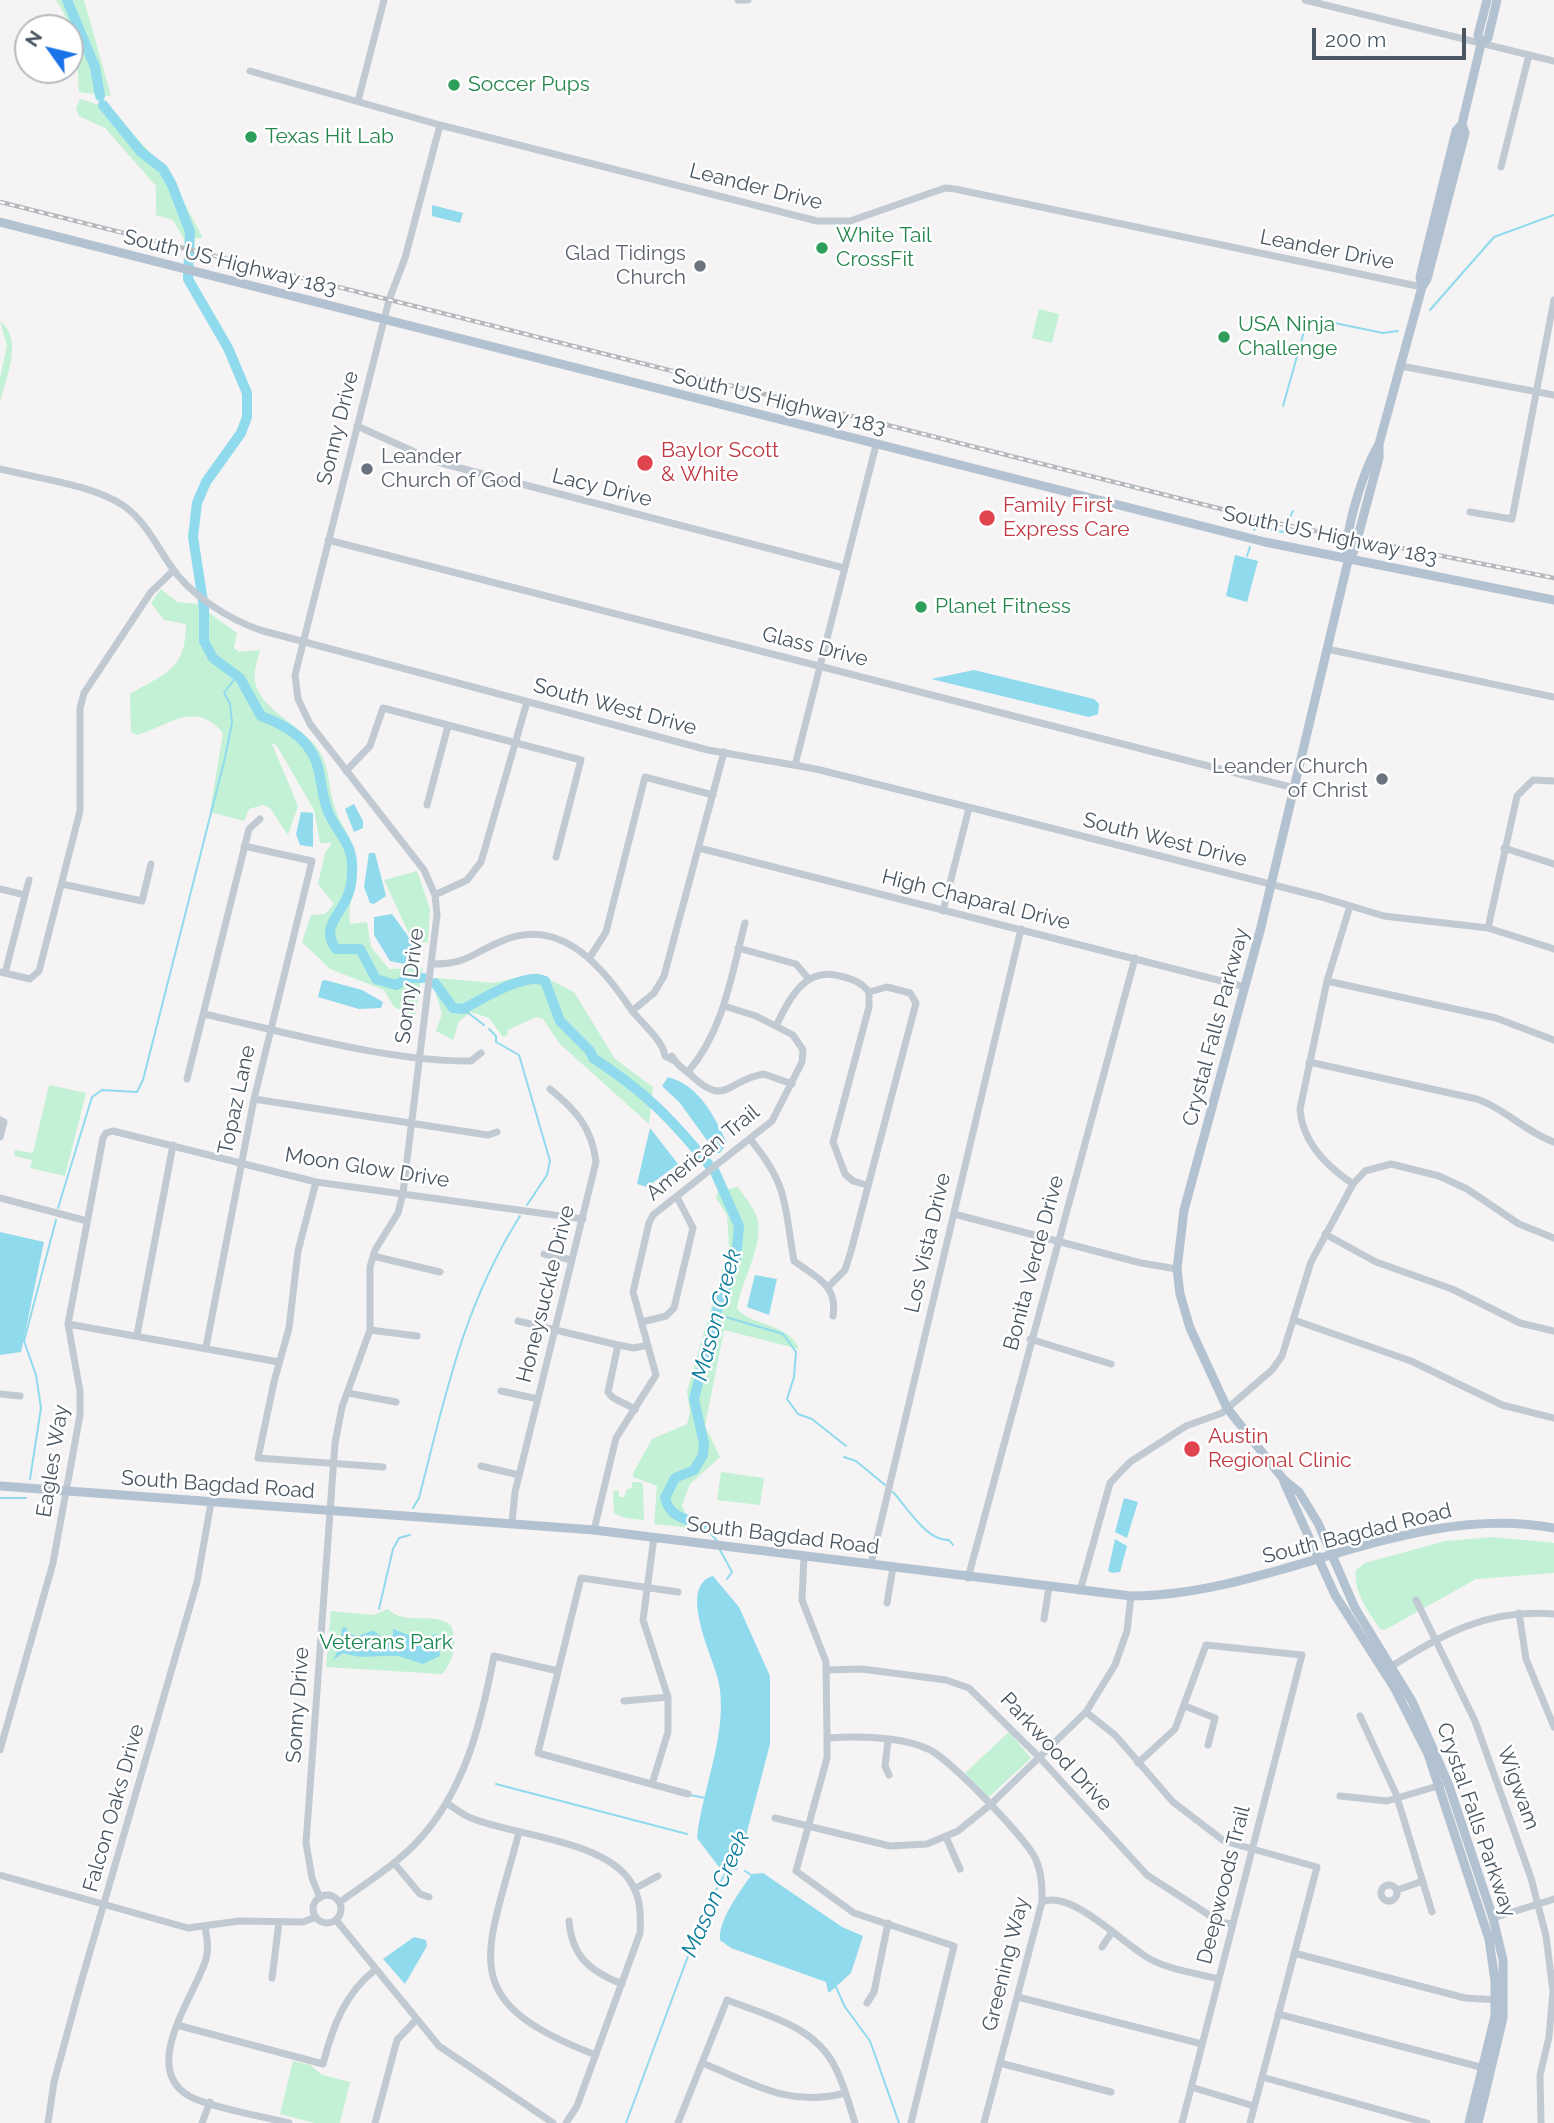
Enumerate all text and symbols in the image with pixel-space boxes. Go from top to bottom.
north arrow [14,14,84,84]
scale bar [1316,14,1470,58]
text: N [20,26,46,51]
text: 200 m [1325,27,1386,52]
place label: Soccer Pups [468,72,590,98]
marker: Soccer Pups [446,77,462,93]
place label: Texas Hit Lab [265,124,394,150]
marker: Texas Hit Lab [243,129,259,145]
street label: Leander Drive [687,158,825,216]
place label: White Tail CrossFit [836,223,932,273]
street label: South US Highway 183 [121,224,339,302]
street label: Leander Drive [1258,225,1396,275]
marker: White Tail CrossFit [814,240,830,256]
place label: Glad Tidings Church [565,241,686,291]
marker: Glad Tidings Church [692,258,708,274]
place label: USA Ninja Challenge [1238,312,1337,362]
marker: USA Ninja Challenge [1216,329,1232,345]
street label: South US Highway 183 [670,363,888,441]
street label: Sonny Drive [312,369,364,487]
place label: Baylor Scott & White [661,438,779,488]
place label: Leander Church of God [381,444,521,494]
marker: Baylor Scott & White [635,453,655,473]
marker: Leander Church of God [359,461,375,477]
street label: Lacy Drive [550,463,654,513]
place label: Family First Express Care [1003,493,1130,543]
street label: South US Highway 183 [1220,501,1440,571]
marker: Family First Express Care [977,508,997,528]
place label: Planet Fitness [935,594,1071,620]
marker: Planet Fitness [913,599,929,615]
street label: Glass Drive [760,622,870,672]
street label: South West Drive [531,673,699,741]
place label: Leander Church of Christ [1212,754,1368,804]
marker: Leander Church of Christ [1374,771,1390,787]
street label: South West Drive [1081,807,1249,873]
street label: High Chaparal Drive [879,864,1073,936]
street label: Crystal Falls Parkway [1177,925,1255,1129]
street label: Sonny Drive [390,927,430,1045]
street label: Topaz Lane [213,1043,261,1157]
street label: American Trail [641,1100,765,1206]
street label: Moon Glow Drive [283,1143,451,1193]
street label: Los Vista Drive [900,1171,956,1315]
street label: Bonita Verde Drive [999,1173,1069,1353]
street label: Honeysuckle Drive [512,1203,580,1385]
water label: Mason Creek [686,1246,748,1384]
street label: Eagles Way [32,1403,74,1519]
place label: Austin Regional Clinic [1208,1424,1352,1474]
marker: Austin Regional Clinic [1182,1439,1202,1459]
street label: South Bagdad Road [120,1466,316,1504]
street label: South Bagdad Road [1260,1498,1454,1570]
street label: South Bagdad Road [685,1512,881,1560]
park label: Veterans Park [319,1630,453,1656]
street label: Sonny Drive [281,1646,315,1764]
street label: Parkwood Drive [995,1687,1117,1817]
street label: Crystal Falls Parkway [1431,1719,1521,1921]
street label: Falcon Oaks Drive [78,1721,150,1895]
street label: Wigwam [1491,1743,1545,1833]
street label: Deepwoods Trail [1192,1803,1256,1967]
water label: Mason Creek [676,1827,756,1961]
street label: Greening Way [977,1894,1035,2034]

